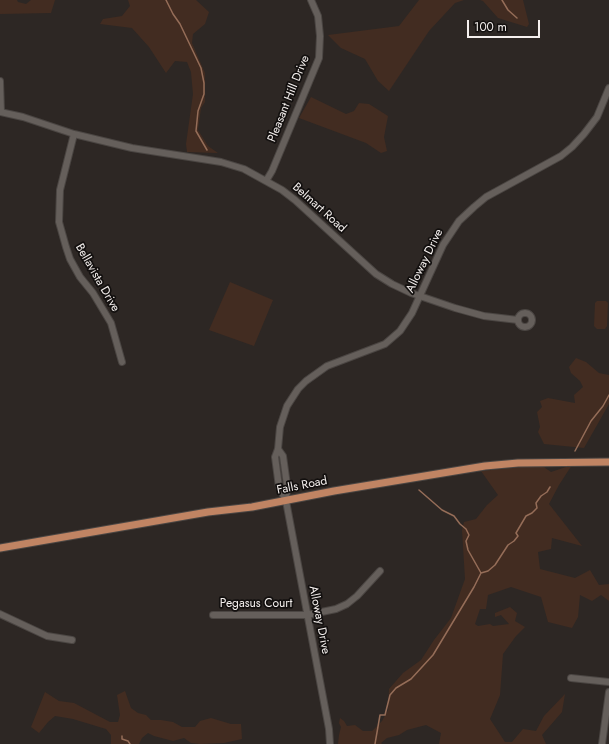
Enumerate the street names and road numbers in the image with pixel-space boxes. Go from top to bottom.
street label: Pleasant Hill Drive [265,54,313,144]
street label: Belmart Road [289,180,349,236]
street label: Alloway Drive [403,227,447,295]
street label: Bellavista Drive [72,241,122,315]
street label: Falls Road [275,474,329,498]
street label: Alloway Drive [305,585,333,655]
street label: Pegasus Court [220,597,292,611]

